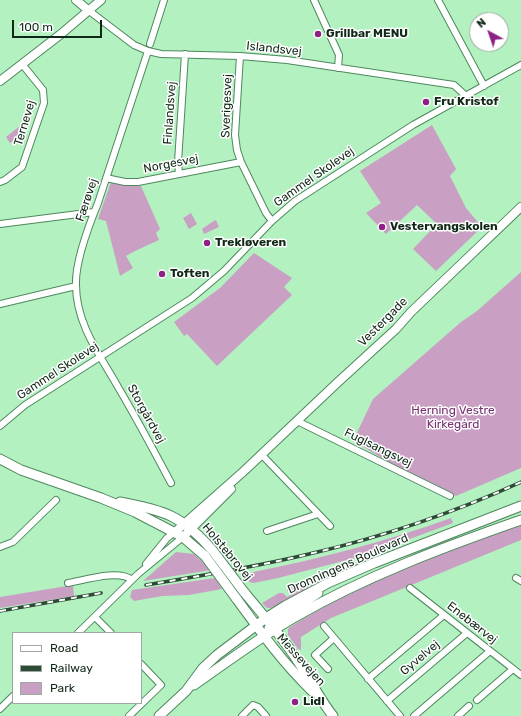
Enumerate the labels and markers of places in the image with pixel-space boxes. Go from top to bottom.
place label: Grillbar MENU [326,27,408,41]
marker: Grillbar MENU [313,29,323,39]
place label: Fru Kristof [434,95,499,109]
marker: Fru Kristof [421,97,431,107]
place label: Vestervangskolen [390,220,498,234]
marker: Vestervangskolen [377,222,387,232]
place label: Trekløveren [215,236,286,250]
marker: Trekløveren [202,238,212,248]
place label: Toften [170,267,210,281]
marker: Toften [157,269,167,279]
place label: Lidl [303,695,325,709]
marker: Lidl [290,697,300,707]

